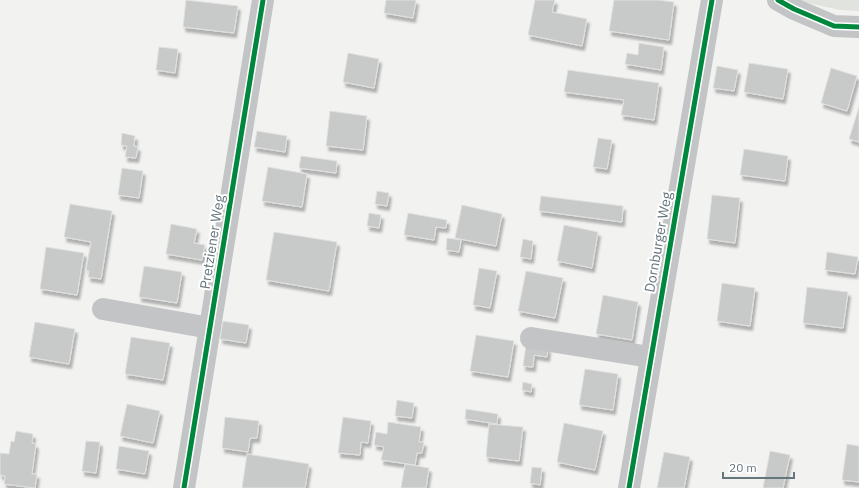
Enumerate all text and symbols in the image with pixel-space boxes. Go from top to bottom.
street label: Dornburger Weg [640,190,676,294]
street label: Pretziener Weg [196,193,228,290]
scale bar [723,454,794,480]
text: 20 m [729,460,757,475]

